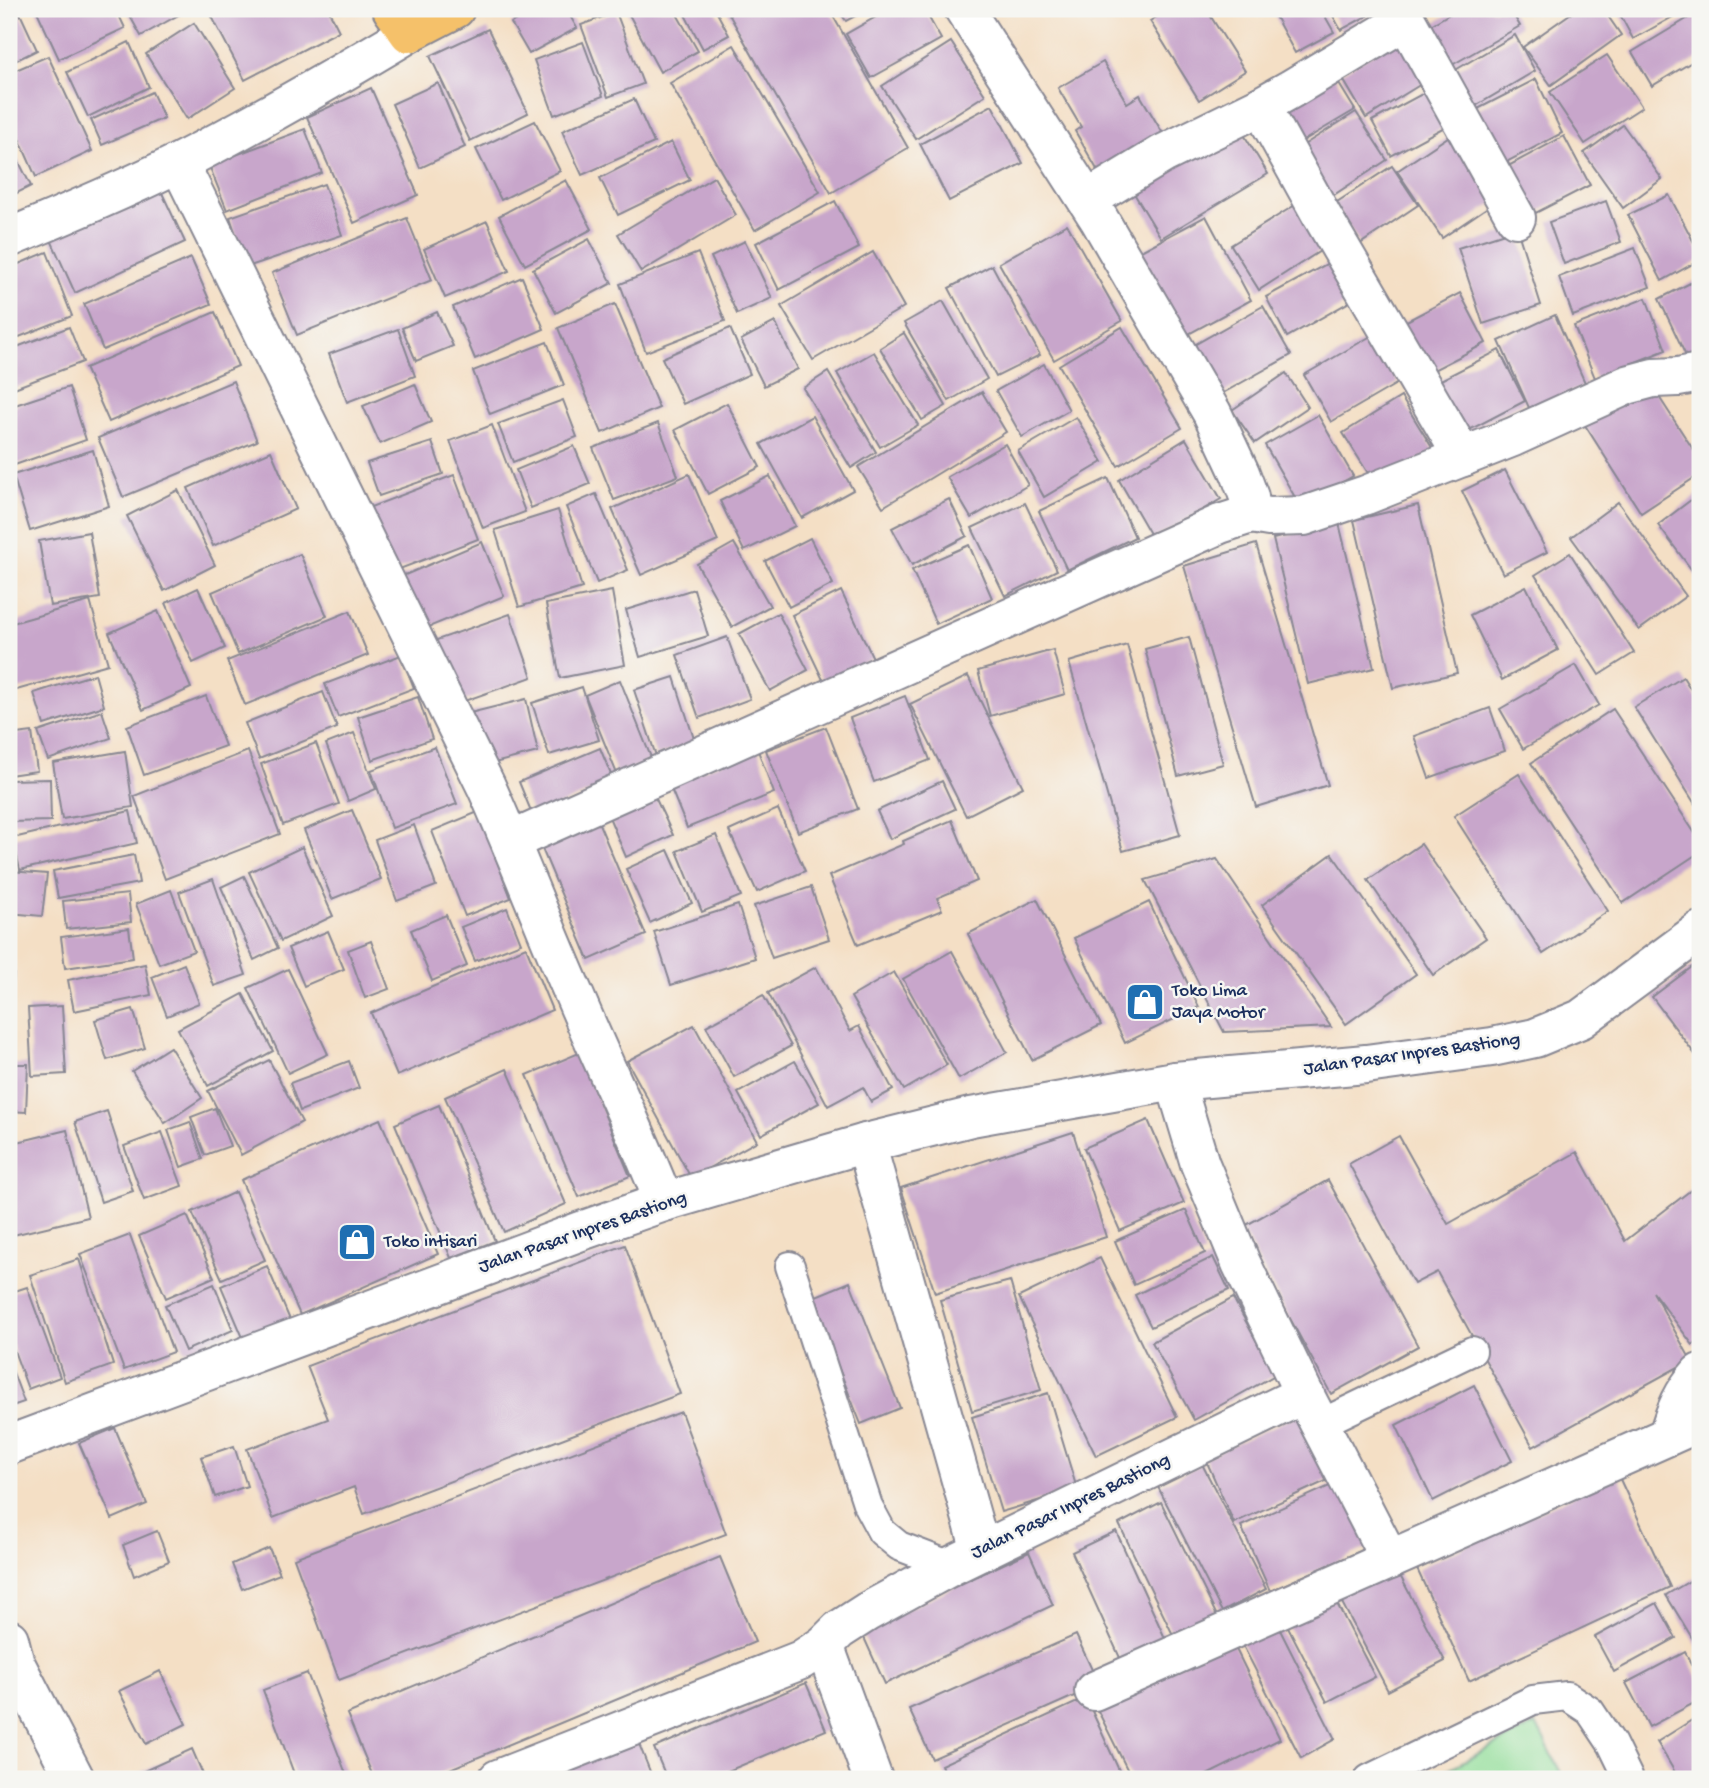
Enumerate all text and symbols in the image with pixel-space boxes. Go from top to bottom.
place label: Toko Lima Jaya Motor [1171,980,1267,1025]
shop icon: Toko Lima Jaya Motor [1124,981,1166,1023]
street label: Jalan Pasar Inpres Bastiong [1302,1028,1522,1082]
street label: Jalan Pasar Inpres Bastiong [476,1187,690,1279]
shop icon: Toko intisari [336,1221,378,1263]
place label: Toko intisari [383,1231,477,1254]
street label: Jalan Pasar Inpres Bastiong [968,1449,1174,1565]

